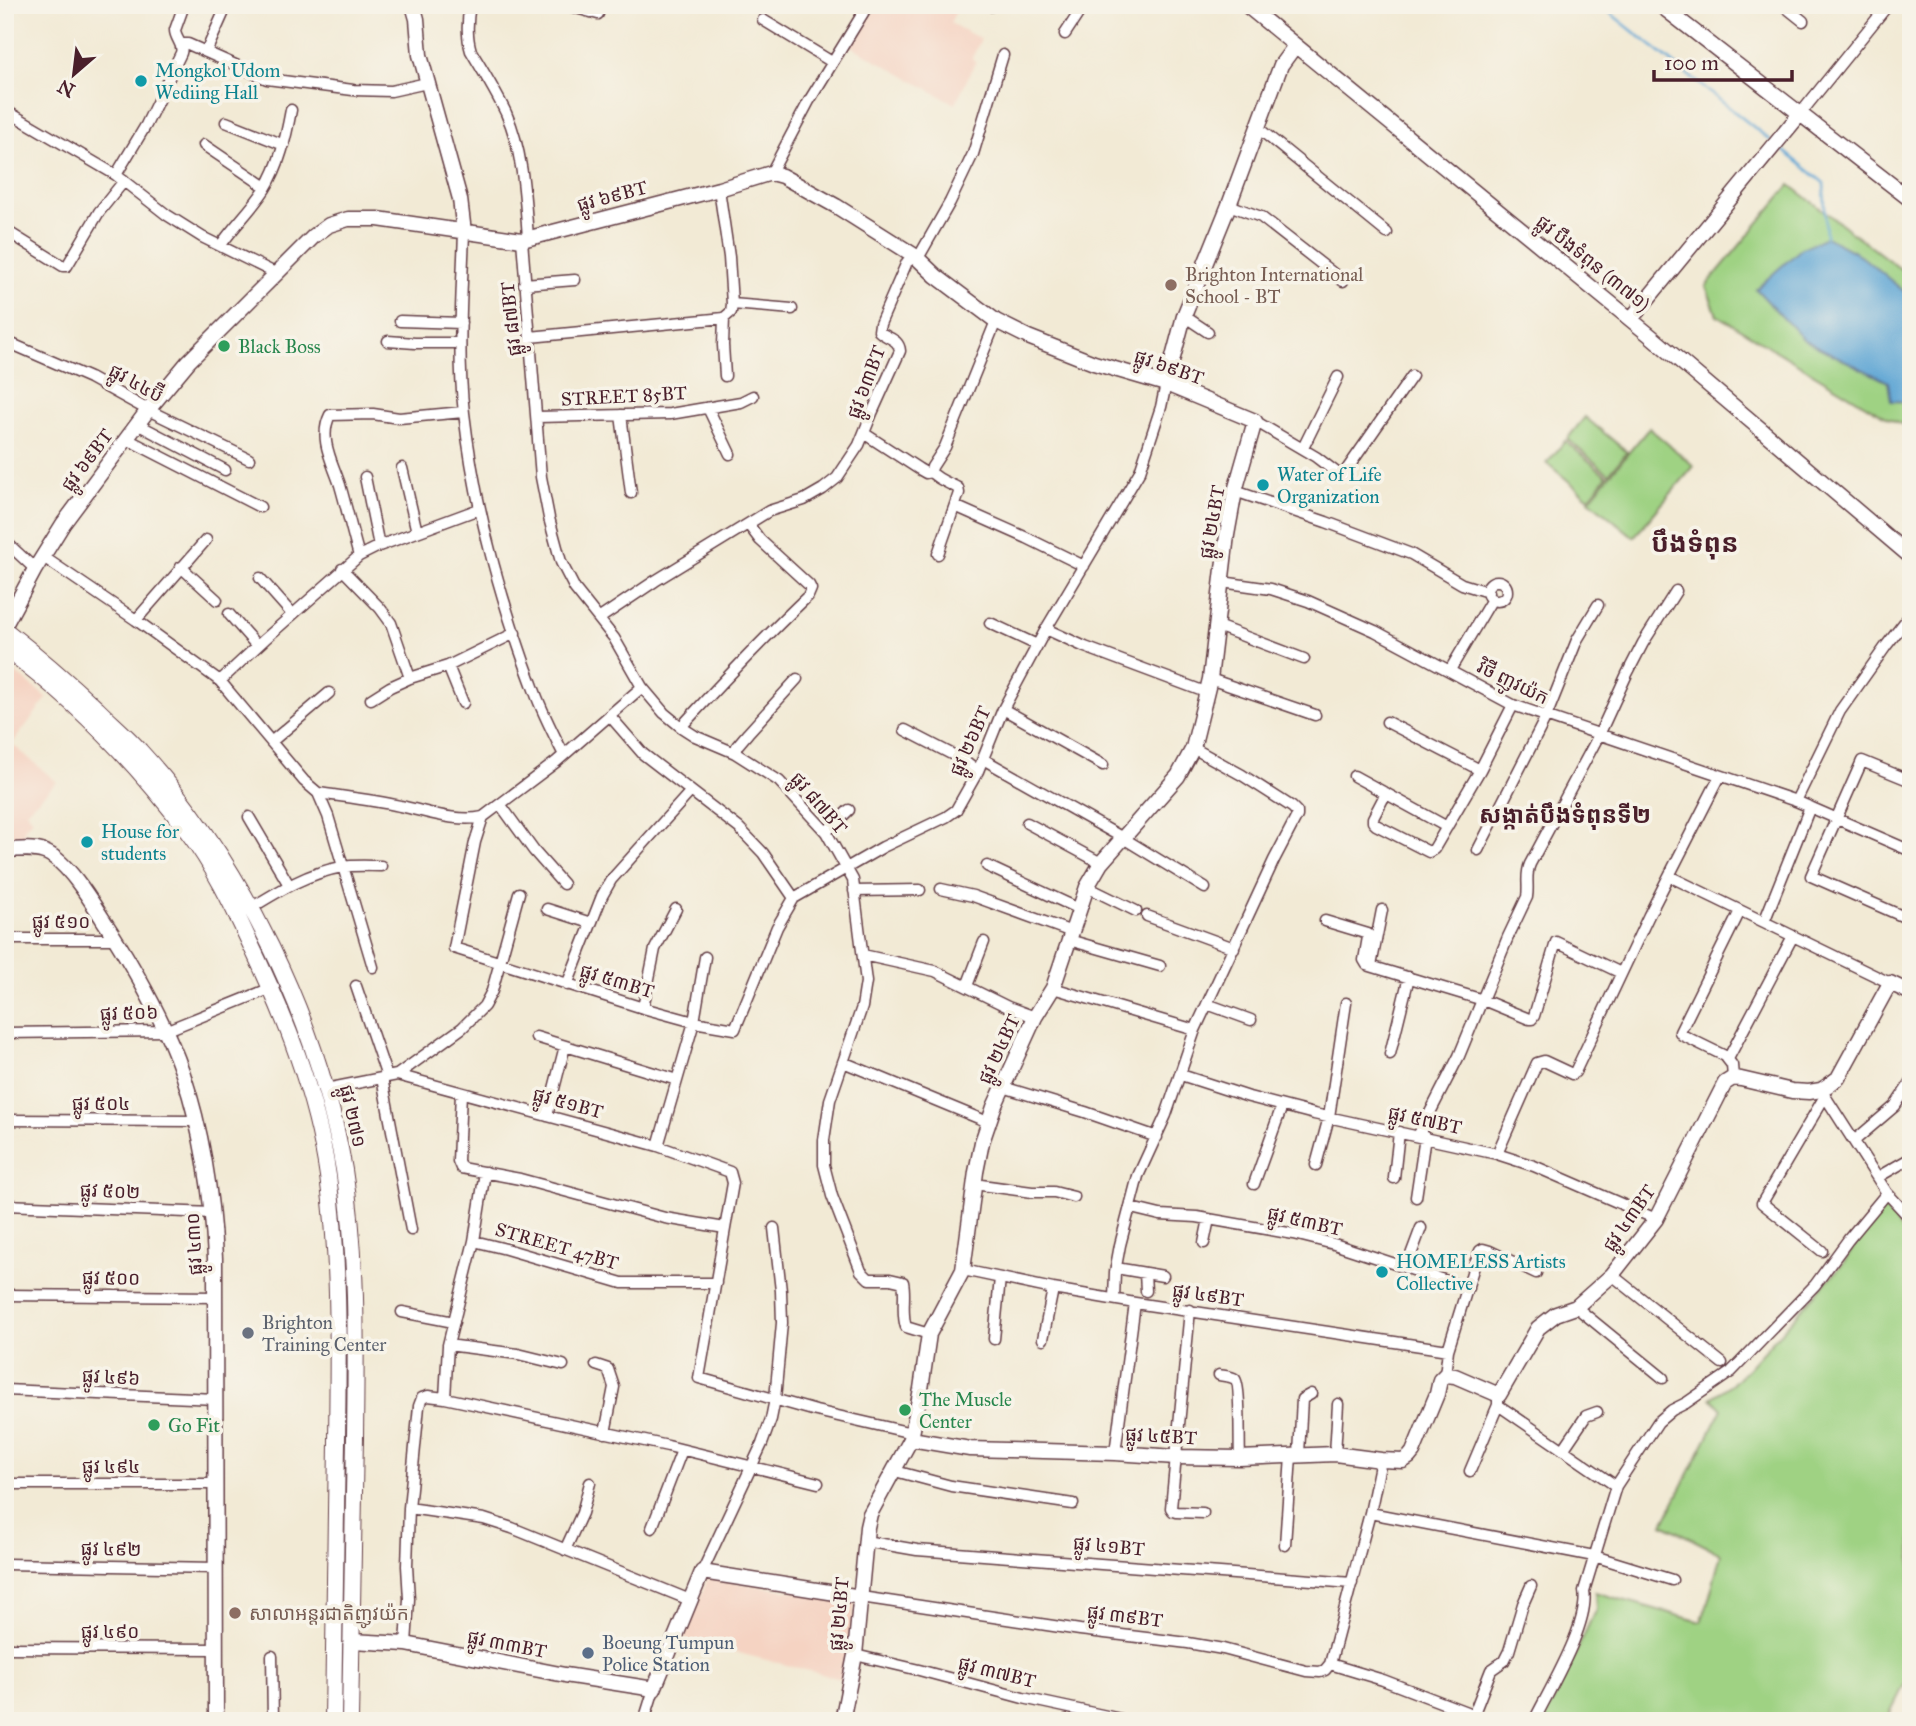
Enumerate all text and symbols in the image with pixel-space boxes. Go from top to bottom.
north arrow [38,38,108,108]
scale bar [1654,38,1792,82]
text: 100 m [1664,50,1719,76]
place label: Mongkol Udom Wediing Hall [155,59,280,105]
marker: Mongkol Udom Wediing Hall [133,73,149,89]
text: N [54,75,79,103]
street label: ផ្លូវ ៦៩BT [574,176,651,222]
street label: ផ្លូវ បឹងទំពុន (៣៧១) [1528,210,1655,320]
place label: Brighton International School - BT [1185,263,1364,308]
marker: Brighton International School - BT [1163,277,1179,293]
street label: ផ្លូវ ៨៧BT [496,280,532,357]
place label: Black Boss [238,335,321,358]
marker: Black Boss [216,338,232,354]
street label: ផ្លូវ ៦៣BT [842,342,896,424]
street label: ផ្លូវ ៦៩BT [1129,344,1207,395]
street label: ផ្លូវ ៤៤ប៊ី [102,358,168,412]
street label: STREET 85BT [560,381,688,411]
street label: ផ្លូវ ៦៩BT [56,424,122,499]
place label: Water of Life Organization [1277,463,1382,509]
marker: Water of Life Organization [1255,477,1271,493]
street label: ផ្លូវ ២៤BT [1194,483,1235,562]
district label: បឹងទំពុន [1651,527,1739,560]
street label: វិថី ញូវយ៉ក [1471,655,1553,714]
street label: ផ្លូវ ២៦BT [944,702,1001,782]
street label: ផ្លូវ ៨៧BT [782,767,852,842]
district label: សង្កាត់បឹងទំពុនទី២ [1479,801,1651,830]
place label: House for students [101,820,180,865]
marker: House for students [79,834,95,850]
street label: ផ្លូវ ៥១០ [32,910,90,938]
street label: ផ្លូវ ៥៣BT [575,959,657,1009]
street label: ផ្លូវ ៥០៦ [99,1000,159,1031]
street label: ផ្លូវ ២៤BT [973,1010,1030,1090]
street label: ផ្លូវ ២៧១ [329,1082,371,1151]
street label: ផ្លូវ ៥១BT [529,1083,606,1129]
street label: ផ្លូវ ៥០៤ [72,1092,130,1120]
street label: ផ្លូវ ៥៧BT [1385,1101,1464,1145]
street label: ផ្លូវ ៥០២ [79,1178,141,1209]
street label: ផ្លូវ ៤៣BT [1598,1180,1665,1259]
street label: ផ្លូវ ៥៣BT [1264,1201,1345,1246]
street label: ផ្លូវ ៤៣០ [181,1212,213,1276]
street label: STREET 47BT [493,1217,621,1275]
place label: HOMELESS Artists Collective [1396,1250,1566,1295]
marker: HOMELESS Artists Collective [1374,1264,1390,1280]
street label: ផ្លូវ ៥០០ [81,1266,140,1296]
street label: ផ្លូវ ៤៩BT [1170,1279,1245,1317]
place label: Brighton Training Center [262,1311,387,1357]
marker: Brighton Training Center [240,1325,256,1341]
street label: ផ្លូវ ៤៩៦ [81,1364,141,1396]
place label: The Muscle Center [919,1388,1012,1433]
marker: The Muscle Center [897,1402,913,1418]
place label: Go Fit [168,1414,220,1437]
marker: Go Fit [146,1417,162,1433]
street label: ផ្លូវ ៤៥BT [1124,1423,1198,1455]
street label: ផ្លូវ ៤៩៤ [82,1455,140,1483]
street label: ផ្លូវ ៤១BT [1072,1531,1146,1566]
street label: ផ្លូវ ៤៩២ [80,1537,142,1567]
street label: ផ្លូវ ២៤BT [824,1576,859,1652]
street label: ផ្លូវ ៣៩BT [1085,1600,1164,1638]
place label: សាលាអន្តរជាតិញូវយ៉ក [249,1602,409,1629]
marker: សាលាអន្តរជាតិញូវយ៉ក [227,1605,243,1621]
street label: ផ្លូវ ៤៩០ [81,1620,139,1648]
street label: ផ្លូវ ៣៣BT [464,1625,549,1669]
place label: Boeung Tumpun Police Station [602,1631,734,1676]
marker: Boeung Tumpun Police Station [580,1645,596,1661]
street label: ផ្លូវ ៣៧BT [954,1651,1038,1698]

